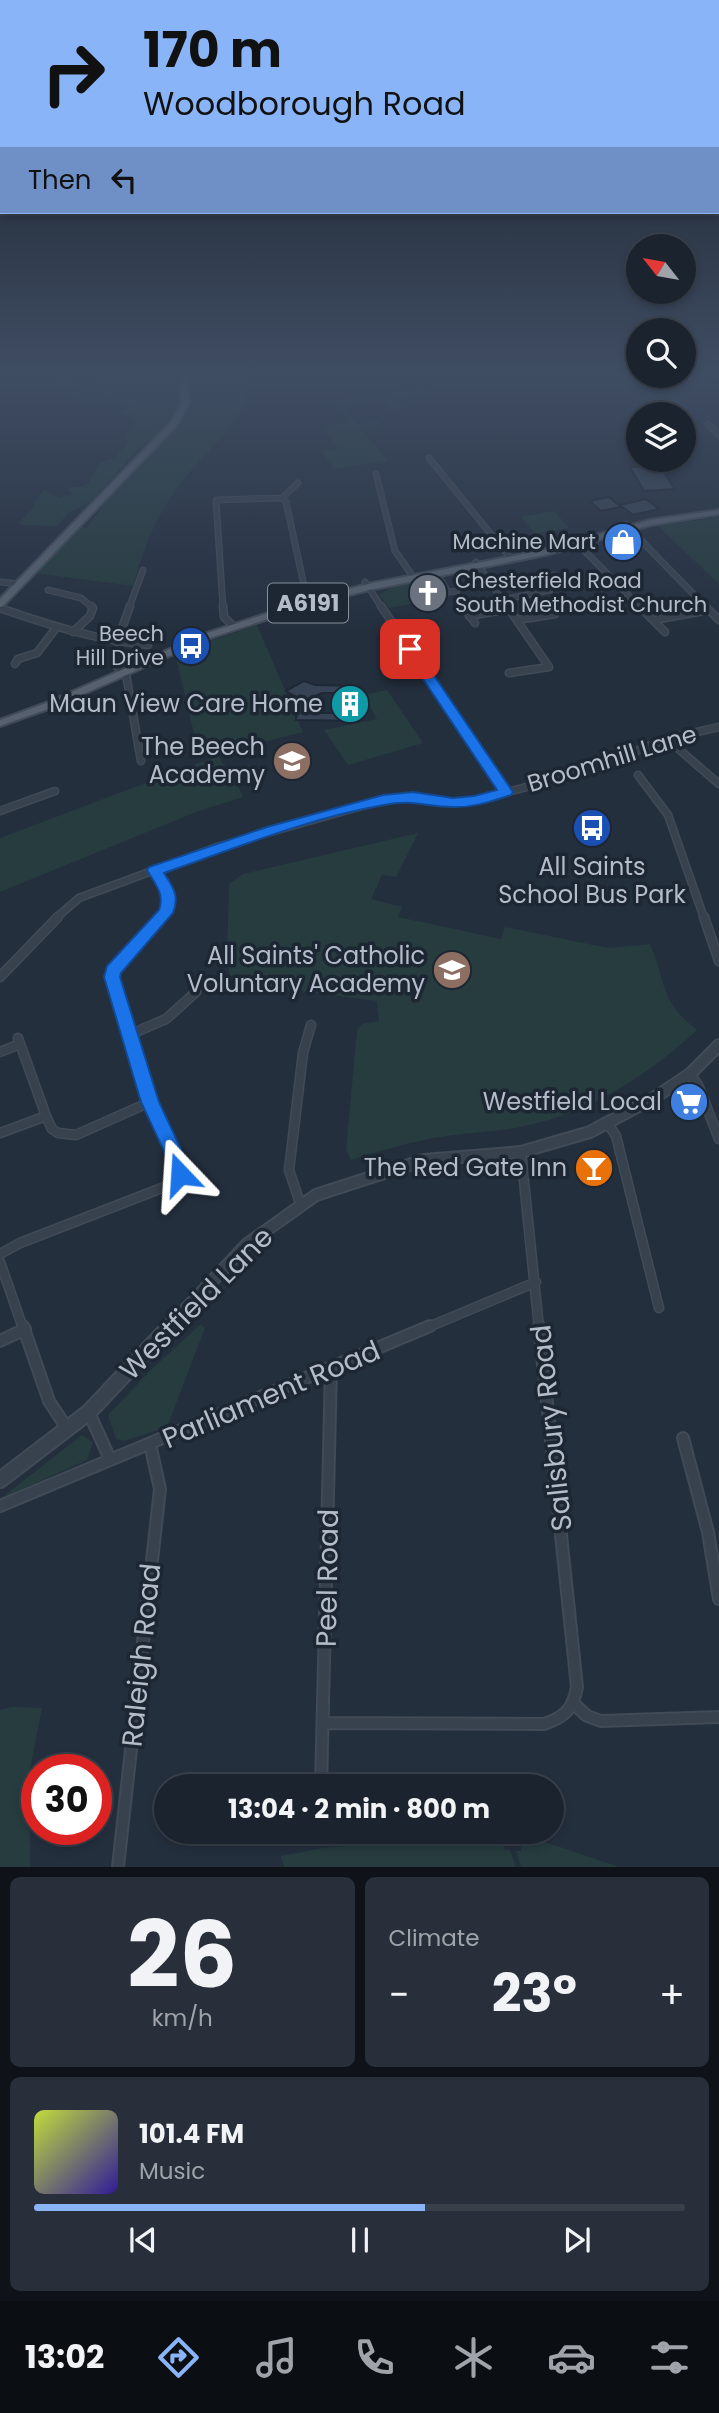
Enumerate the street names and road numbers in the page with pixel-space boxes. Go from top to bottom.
road number: A6191 [268,583,348,622]
street label: Broomhill Lane [523,717,701,800]
street label: Westfield Lane [111,1218,282,1389]
street label: Salisbury Road [521,1323,582,1533]
street label: Parliament Road [156,1331,386,1458]
street label: Peel Road [307,1509,348,1647]
street label: Raleigh Road [112,1561,171,1749]

